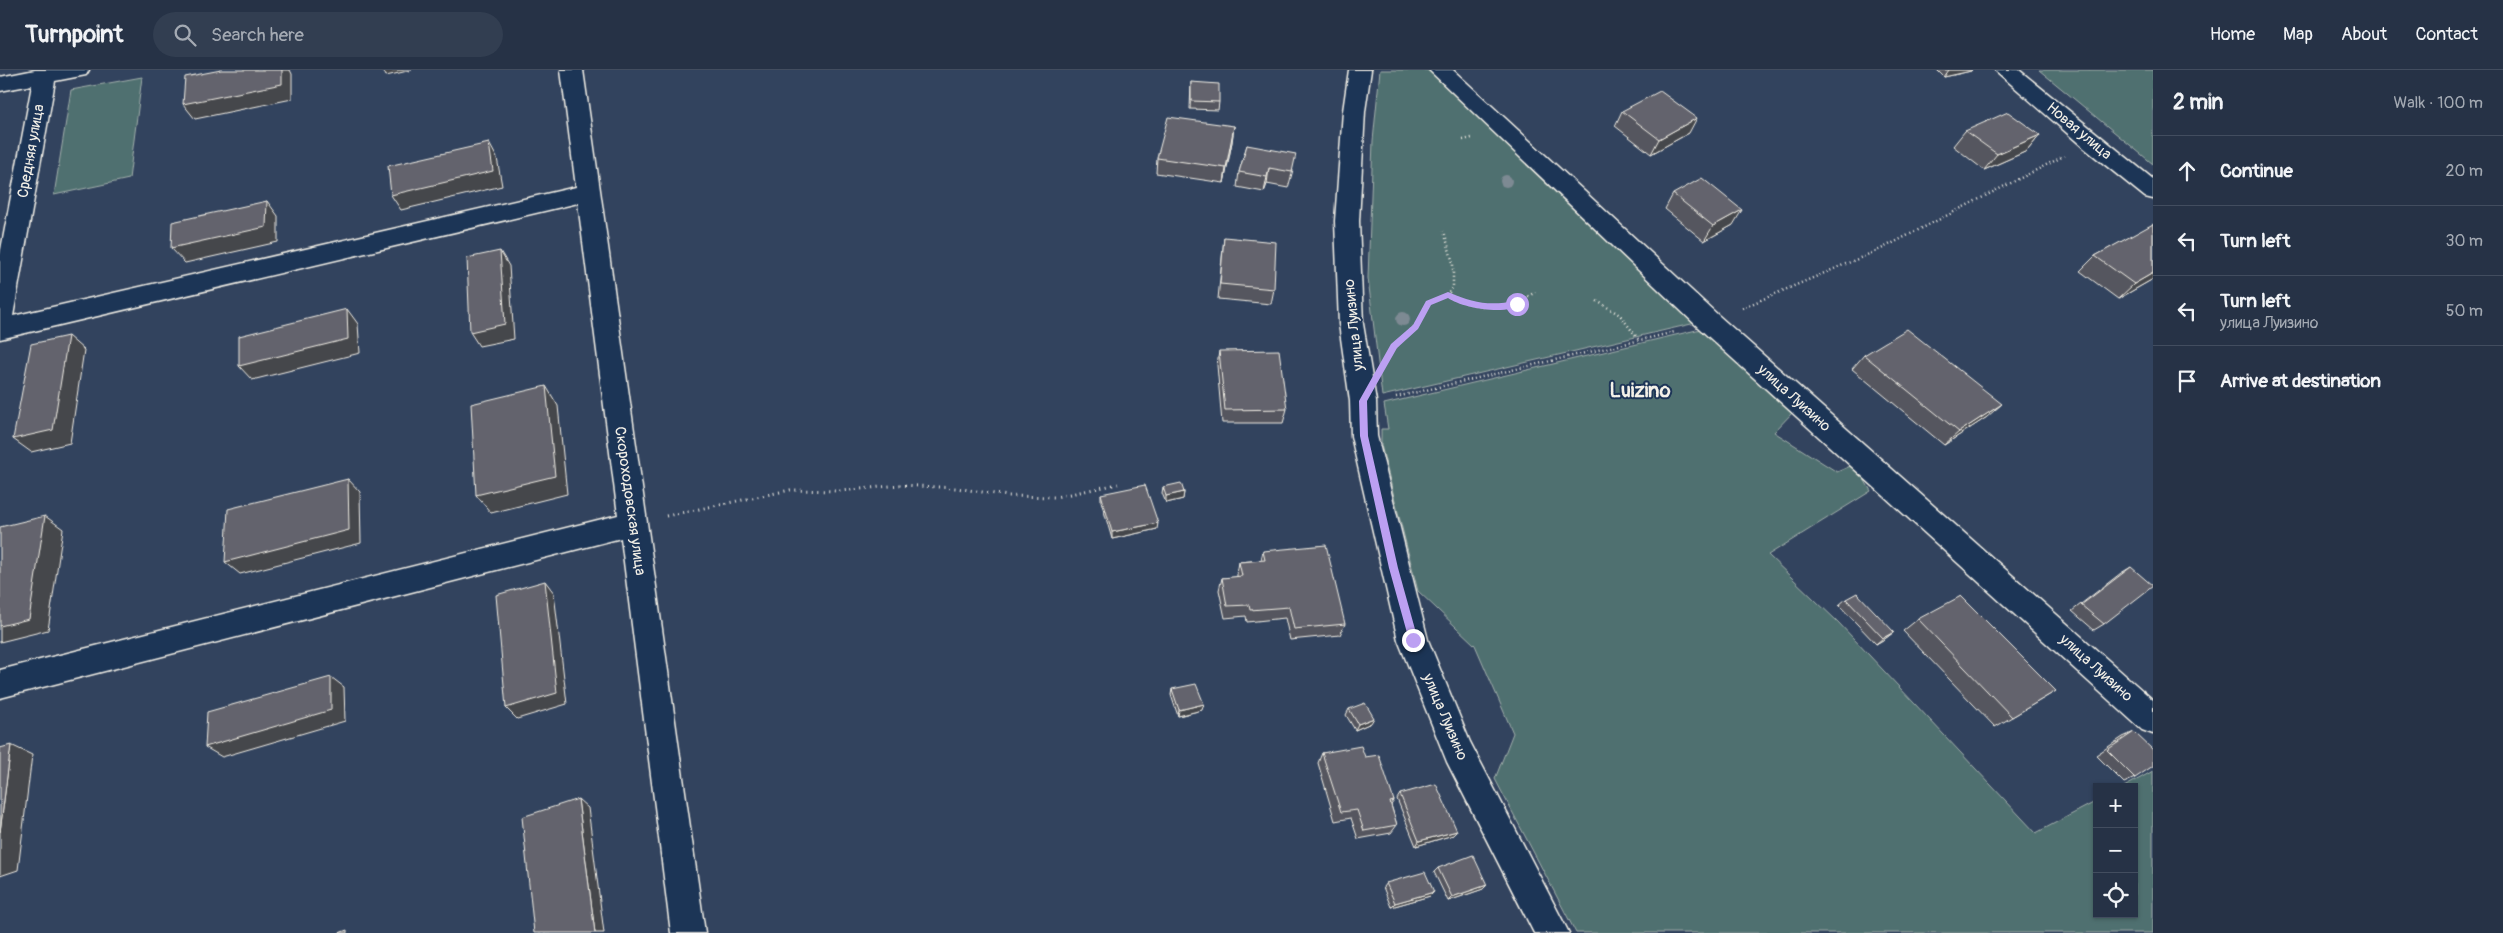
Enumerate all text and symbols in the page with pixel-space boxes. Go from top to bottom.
search box [153,12,503,57]
text: Turnpoint [25,20,123,49]
icon: search [171,21,199,49]
text: Search here [211,23,304,47]
text: Home [2210,23,2255,46]
text: Map [2283,23,2313,46]
text: About [2341,23,2387,46]
text: Contact [2415,23,2478,46]
text: 2 min [2173,89,2223,116]
text: Walk · 100 m [2394,93,2483,113]
street label: Новая улица [2042,98,2116,164]
street label: Средняя улица [13,103,49,199]
icon: ahead [2173,157,2201,185]
text: Continue [2220,159,2293,183]
text: 20 m [2445,161,2483,181]
icon: left [2173,227,2201,255]
text: Turn left [2220,229,2290,253]
text: 30 m [2445,231,2483,251]
street label: улица Луизино [1340,278,1368,373]
text: Turn left [2220,289,2290,313]
route start [1506,293,1529,316]
icon: left [2173,297,2201,325]
text: 50 m [2446,301,2483,321]
text: улица Луизино [2220,313,2318,333]
street label: улица Луизино [1753,359,1835,436]
icon: arrive [2173,367,2201,395]
text: Arrive at destination [2220,369,2381,393]
district label: Luizino [1609,378,1671,403]
street label: Скороходовская улица [610,425,650,577]
route end [1402,629,1425,652]
street label: улица Луизино [2055,629,2137,706]
street label: улица Луизино [1418,670,1472,763]
map controls [2093,783,2138,918]
button: + [2093,783,2138,828]
button: − [2093,828,2138,873]
button: locate [2093,873,2138,918]

